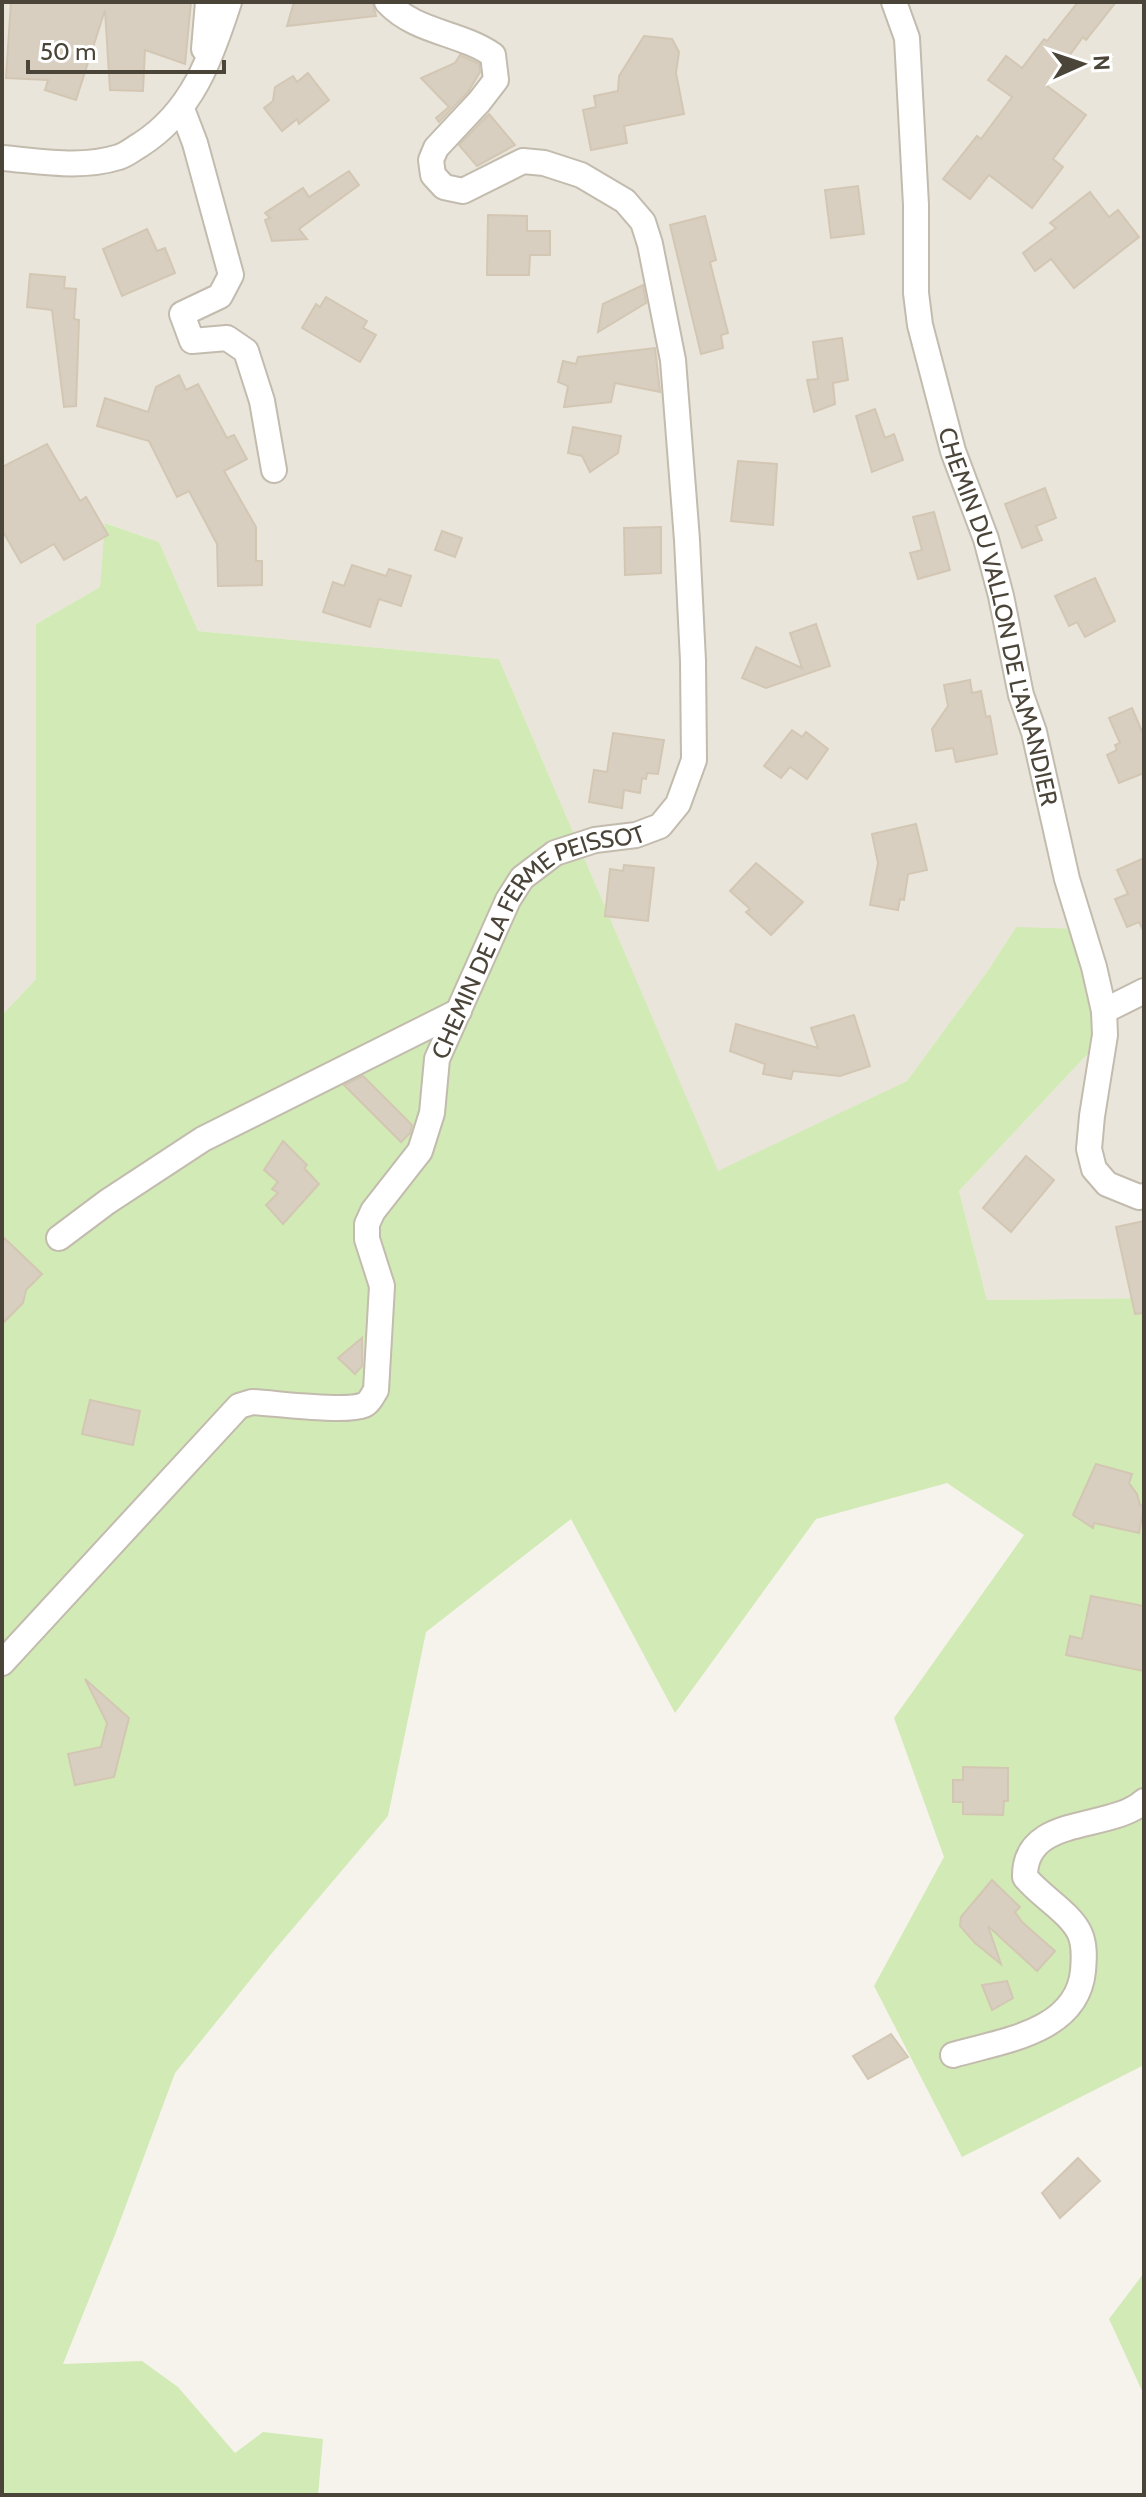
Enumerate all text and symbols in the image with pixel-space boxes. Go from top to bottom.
scale bar [28,24,224,74]
north arrow [1042,24,1122,104]
text: 50 m [40,37,96,66]
text: N [1088,55,1115,71]
street label: CHEMIN DU VALLON DE L'AMANDIER [933,424,1065,809]
street label: CHEMIN DE LA FERME PEISSOT [425,818,649,1063]

